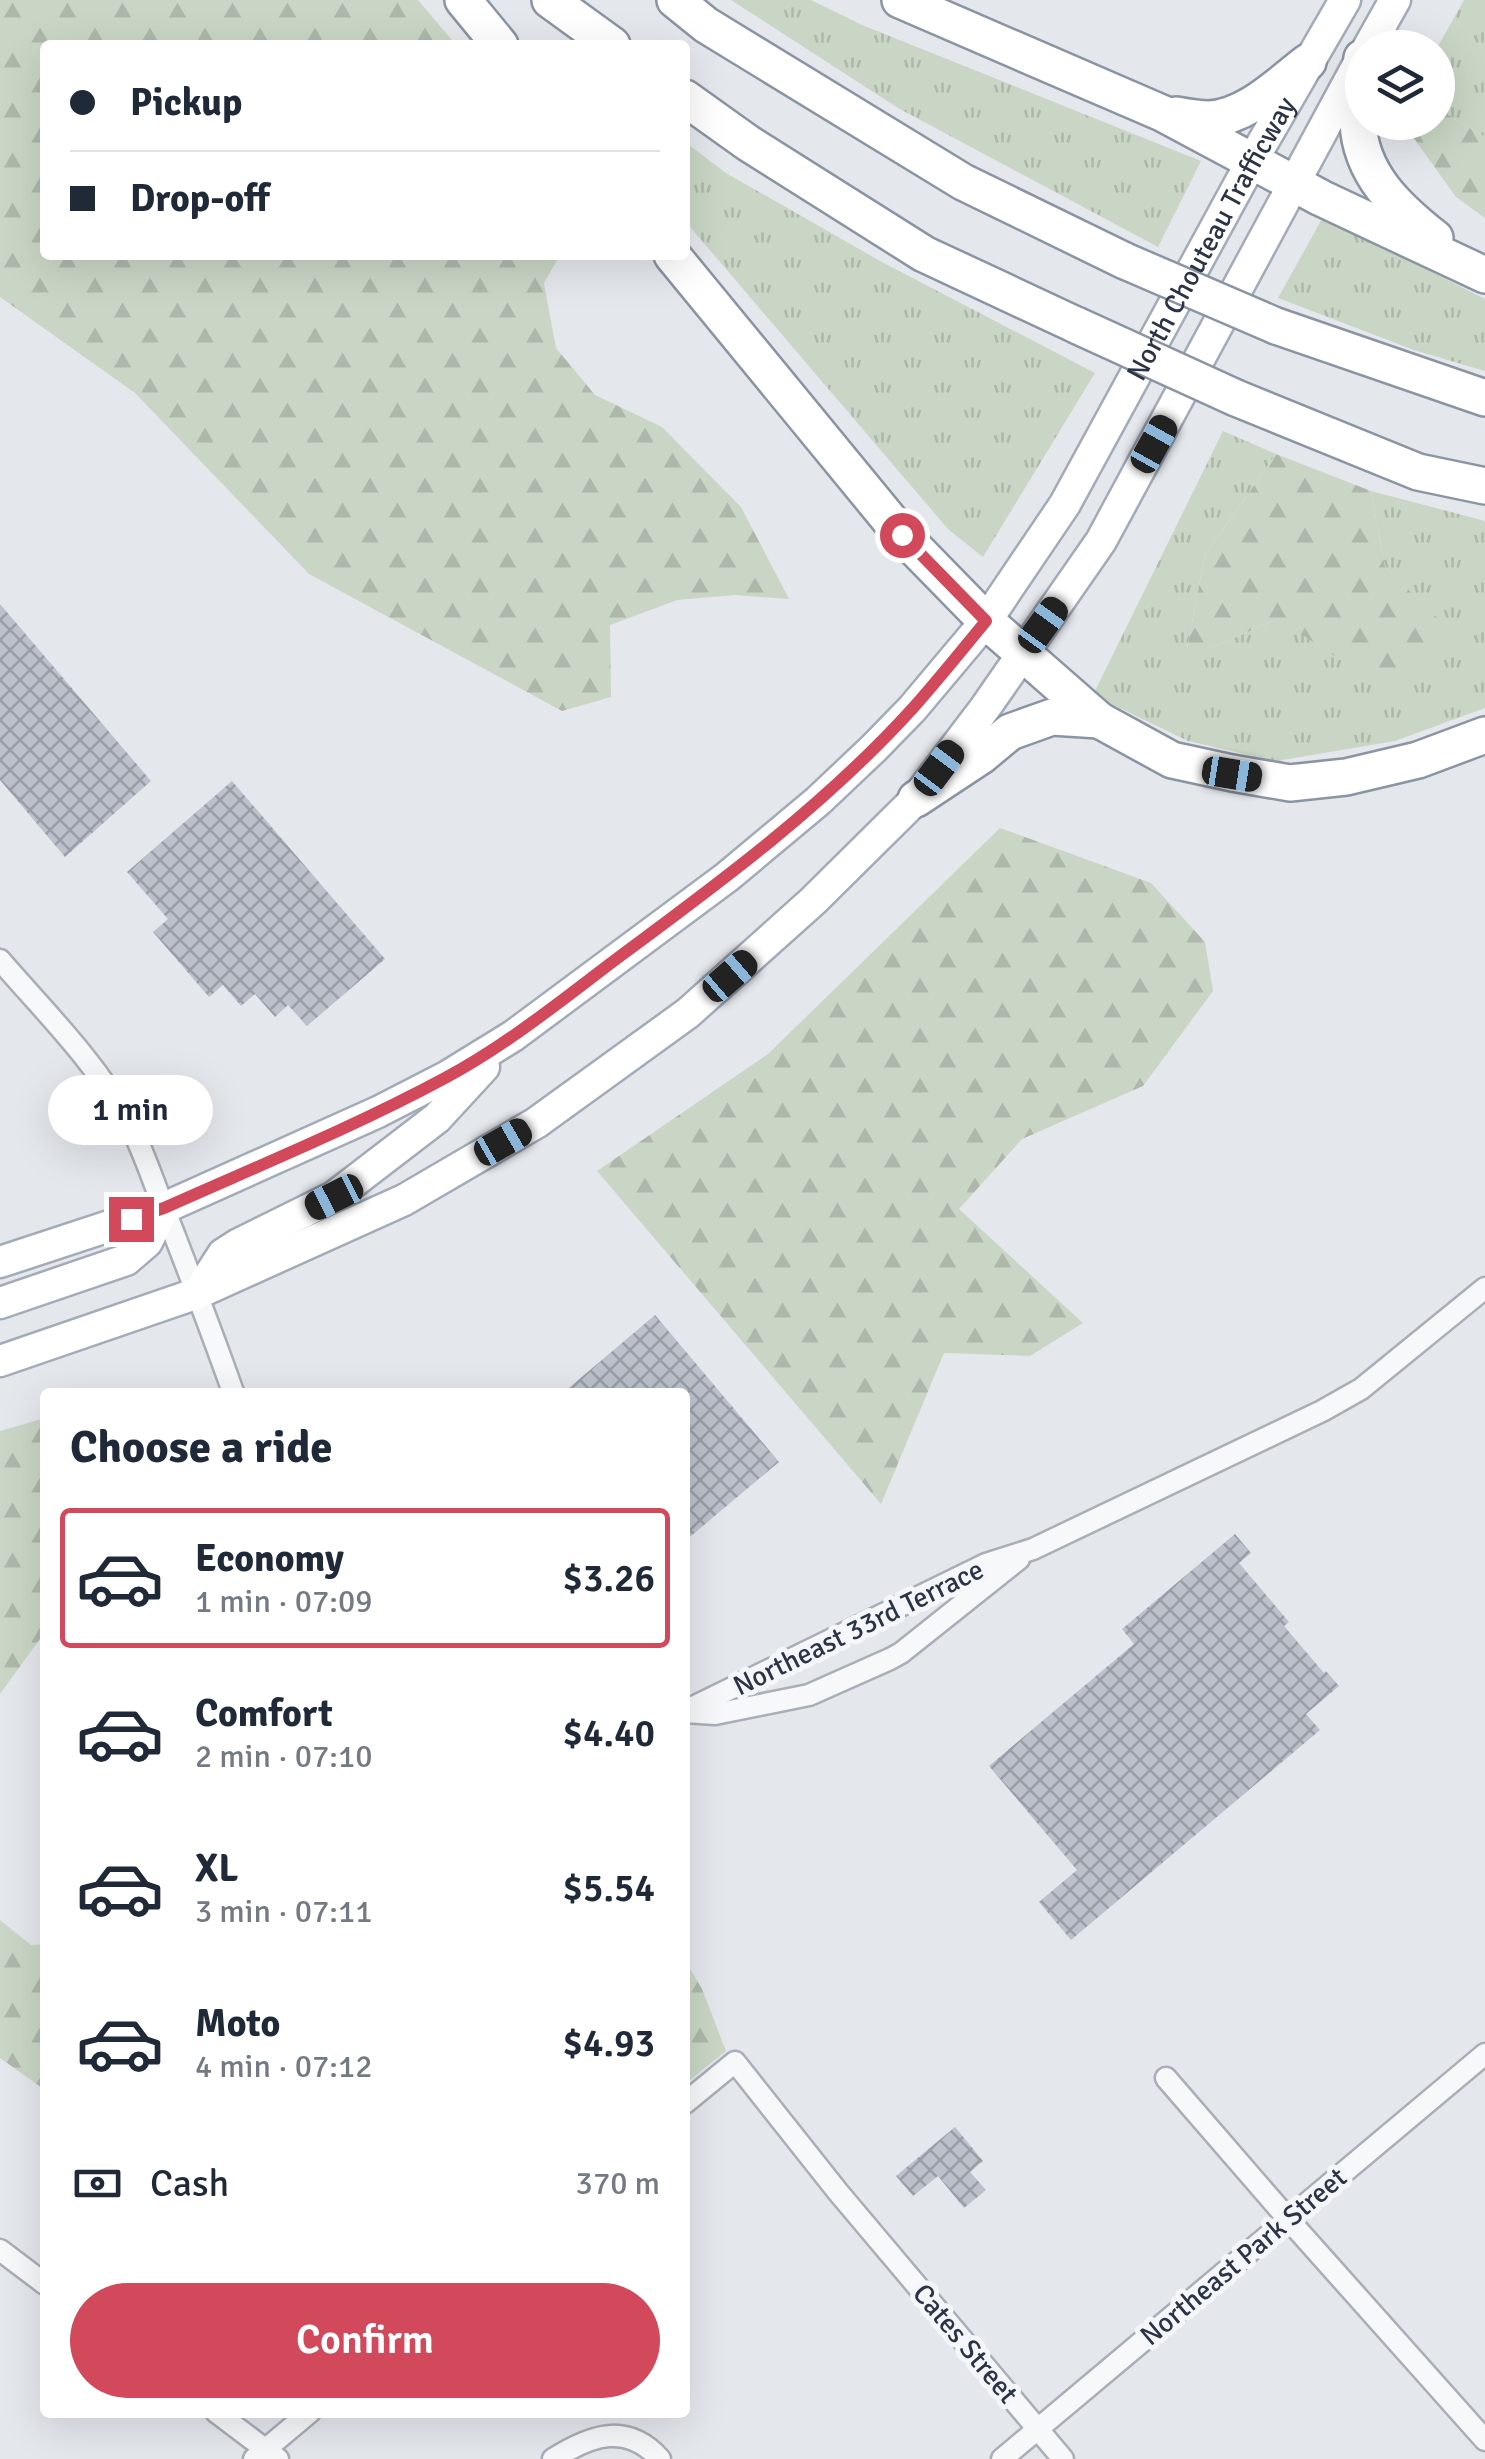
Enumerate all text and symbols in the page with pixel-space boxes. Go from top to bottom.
map controls [1345,30,1455,140]
button: layers [1345,30,1455,140]
text: Pickup [130,79,242,126]
street label: North Chouteau Trafficway [1120,91,1303,387]
text: Drop-off [130,175,270,222]
car [1126,410,1182,478]
route start [880,513,925,558]
car [1013,592,1073,658]
car [909,735,969,801]
car [1200,754,1264,794]
car [698,945,762,1007]
callout: 1 min [48,1074,214,1144]
text: 1 min [92,1090,169,1129]
car [470,1114,536,1170]
car [300,1170,368,1224]
route end [109,1197,154,1242]
text: Choose a ride [70,1420,333,1475]
icon: car [75,1533,165,1623]
text: Economy [195,1535,344,1582]
street label: Northeast 33rd Terrace [728,1553,989,1703]
text: $3.26 [562,1555,655,1602]
text: 1 min · 07:09 [195,1582,373,1621]
icon: car [75,1688,165,1778]
text: Comfort [195,1690,333,1737]
text: $4.40 [562,1710,655,1757]
text: 2 min · 07:10 [195,1737,373,1776]
icon: car [75,1843,165,1933]
text: XL [195,1845,238,1892]
text: $5.54 [562,1865,655,1912]
text: 3 min · 07:11 [195,1892,373,1931]
icon: car [75,1998,165,2088]
text: Moto [195,2000,280,2047]
text: $4.93 [562,2020,655,2067]
text: 4 min · 07:12 [195,2047,373,2086]
icon: cash [70,2156,125,2211]
text: Cash [150,2160,229,2207]
street label: Northeast Park Street [1134,2160,1354,2353]
text: 370 m [576,2164,660,2203]
street label: Cates Street [905,2277,1025,2410]
button: Confirm [70,2283,660,2398]

